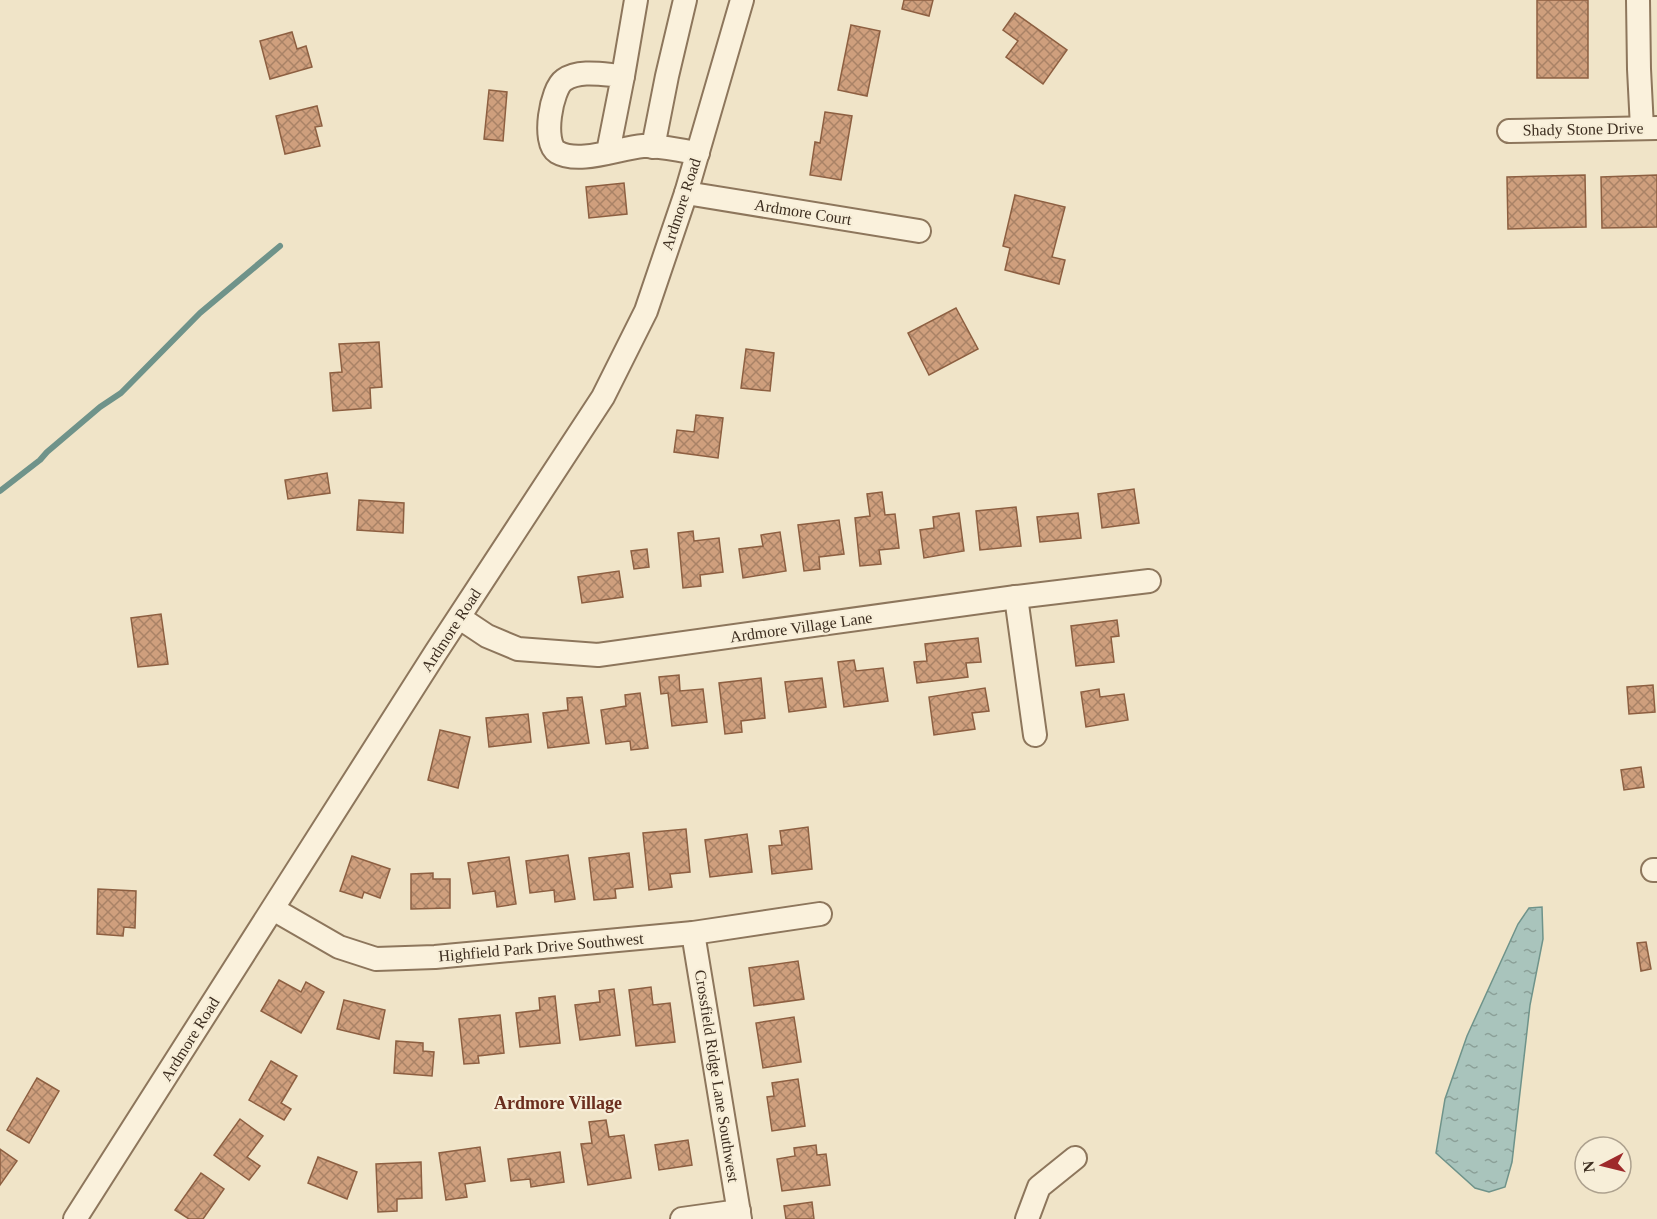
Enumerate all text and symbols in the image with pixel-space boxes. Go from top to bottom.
street label: Shady Stone Drive [1522,119,1644,140]
street label: Ardmore Road [658,156,704,252]
street label: Ardmore Court [753,196,853,228]
street label: Ardmore Road [418,585,484,675]
street label: Ardmore Village Lane [729,609,873,646]
street label: Highfield Park Drive Southwest [438,930,645,965]
street label: Crossfield Ridge Lane Southwest [691,969,742,1184]
street label: Ardmore Road [157,994,223,1084]
district label: Ardmore Village [494,1093,622,1113]
north arrow [1573,1135,1633,1195]
text: N [1579,1160,1598,1174]

